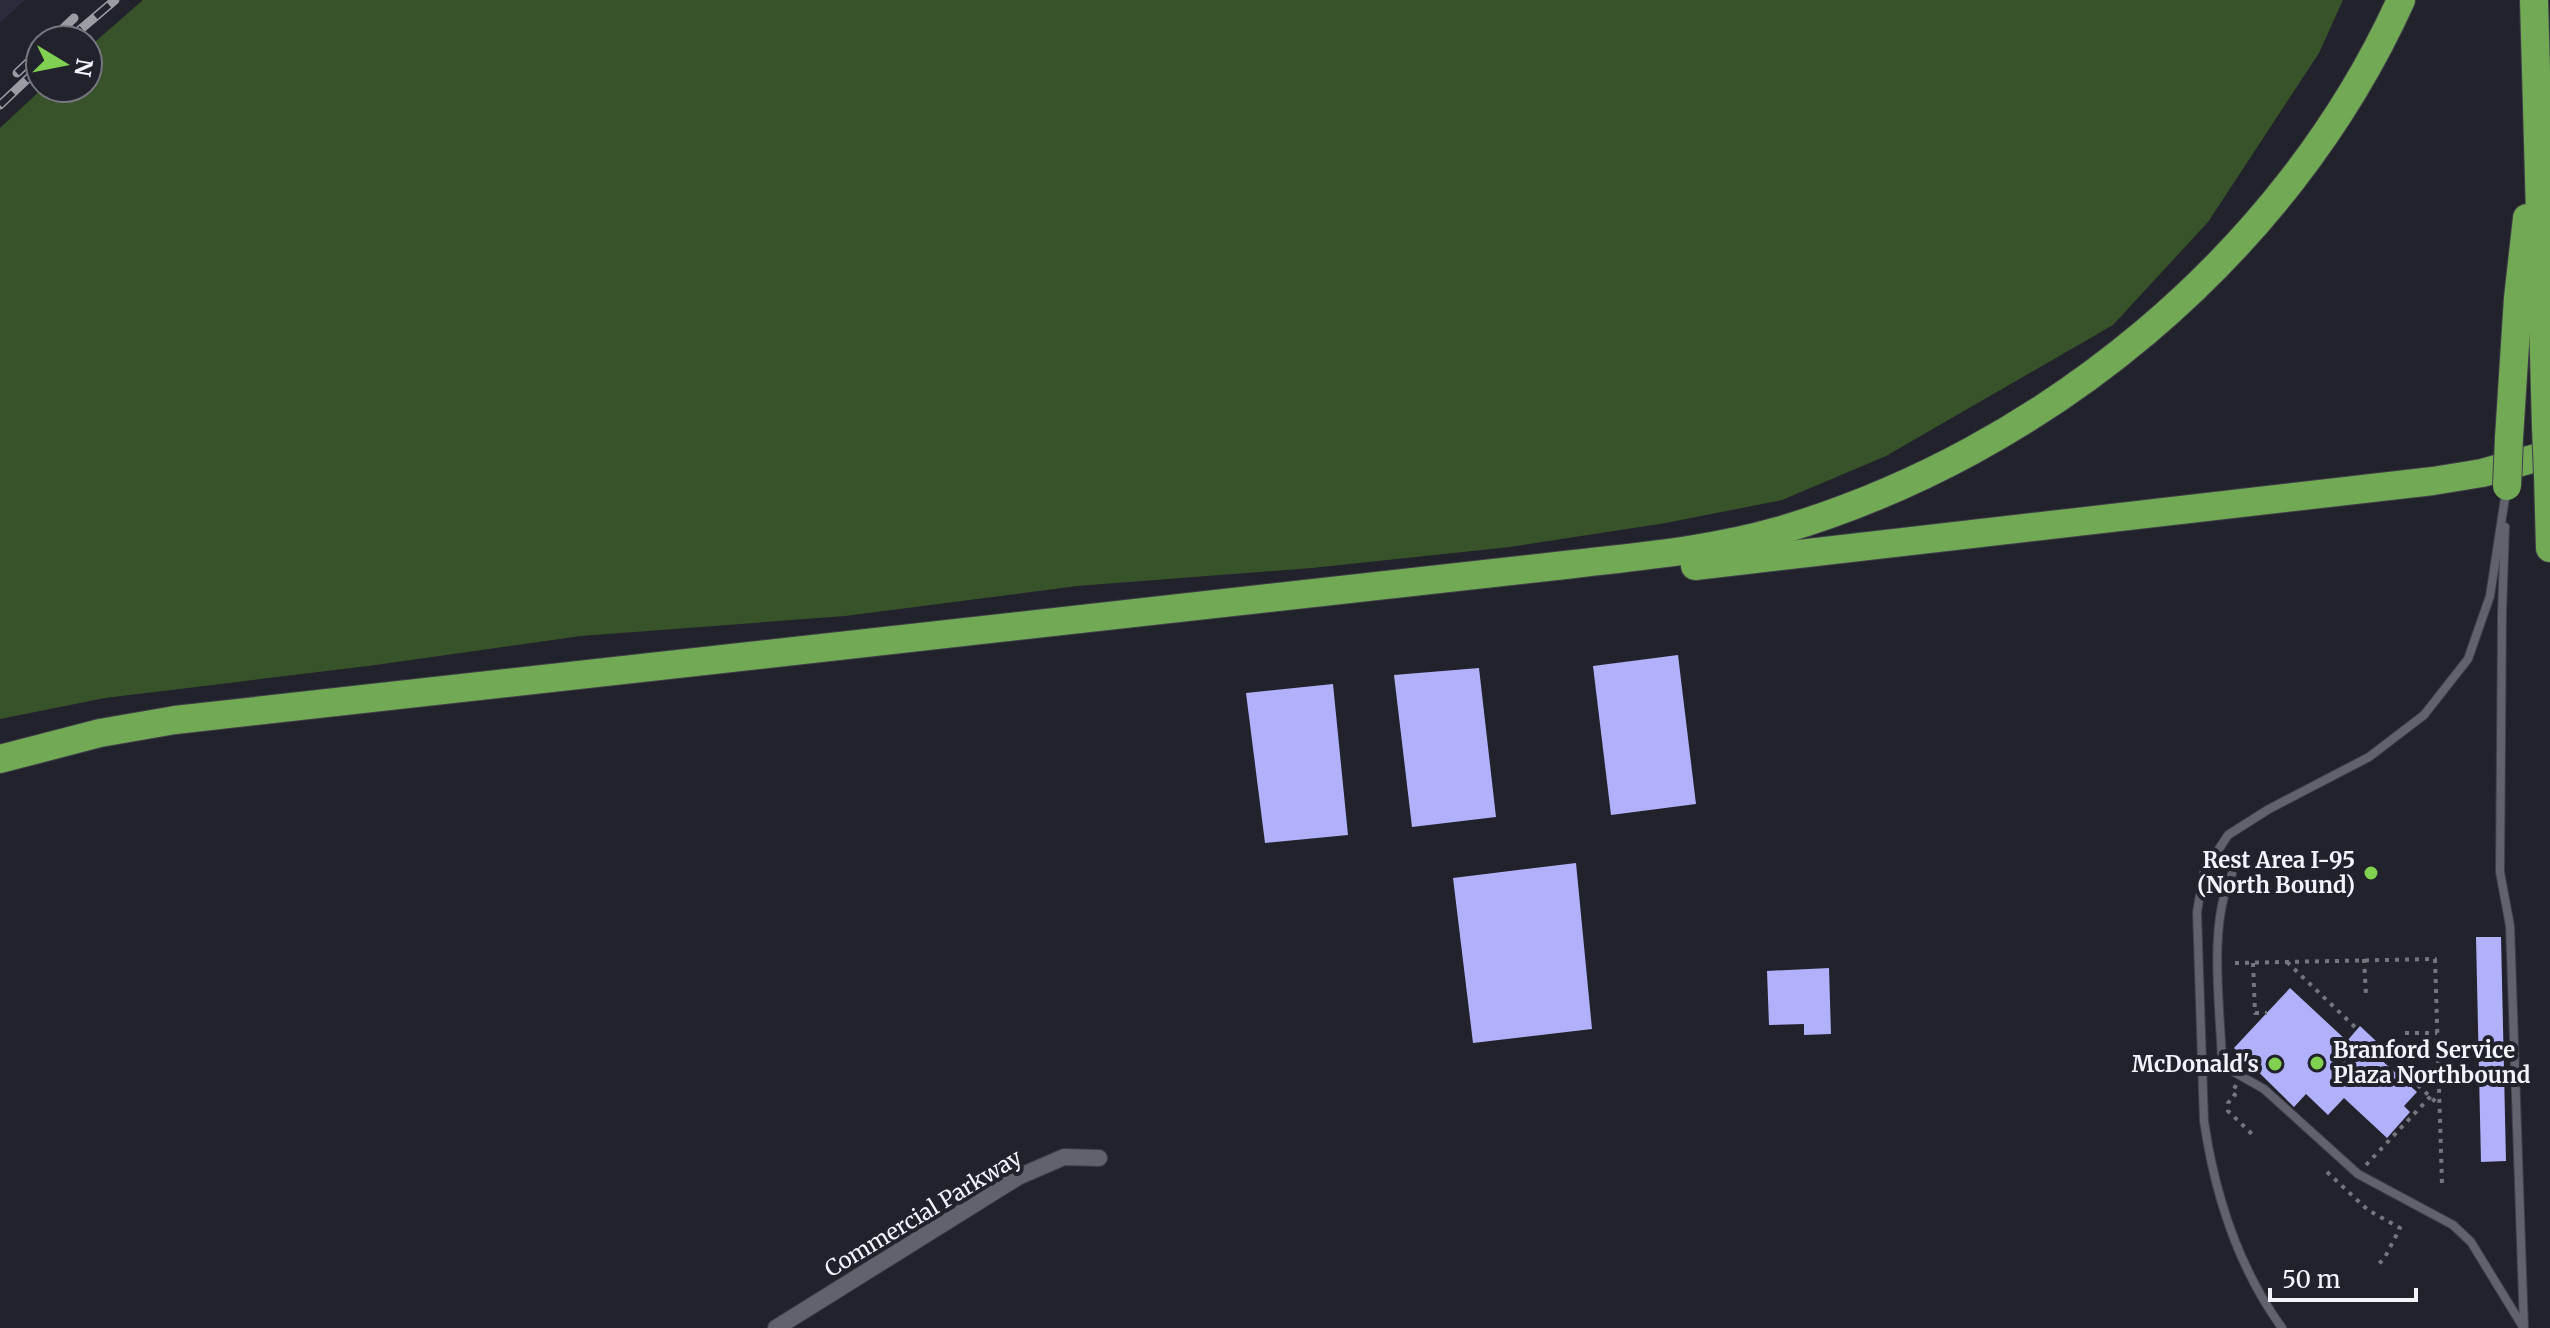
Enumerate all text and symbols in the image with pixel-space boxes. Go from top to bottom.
north arrow [24,24,104,104]
text: N [68,56,99,79]
place label: Rest Area I-95 (North Bound) [2197,846,2355,899]
marker: Rest Area I-95 (North Bound) [2362,864,2380,882]
place label: Branford Service Plaza Northbound [2333,1036,2531,1089]
place label: McDonald's [2132,1050,2259,1078]
marker: Branford Service Plaza Northbound [2308,1054,2326,1072]
marker: McDonald's [2266,1055,2284,1073]
street label: Commercial Parkway [819,1143,1027,1283]
scale bar [2270,1252,2416,1302]
text: 50 m [2282,1264,2341,1295]

